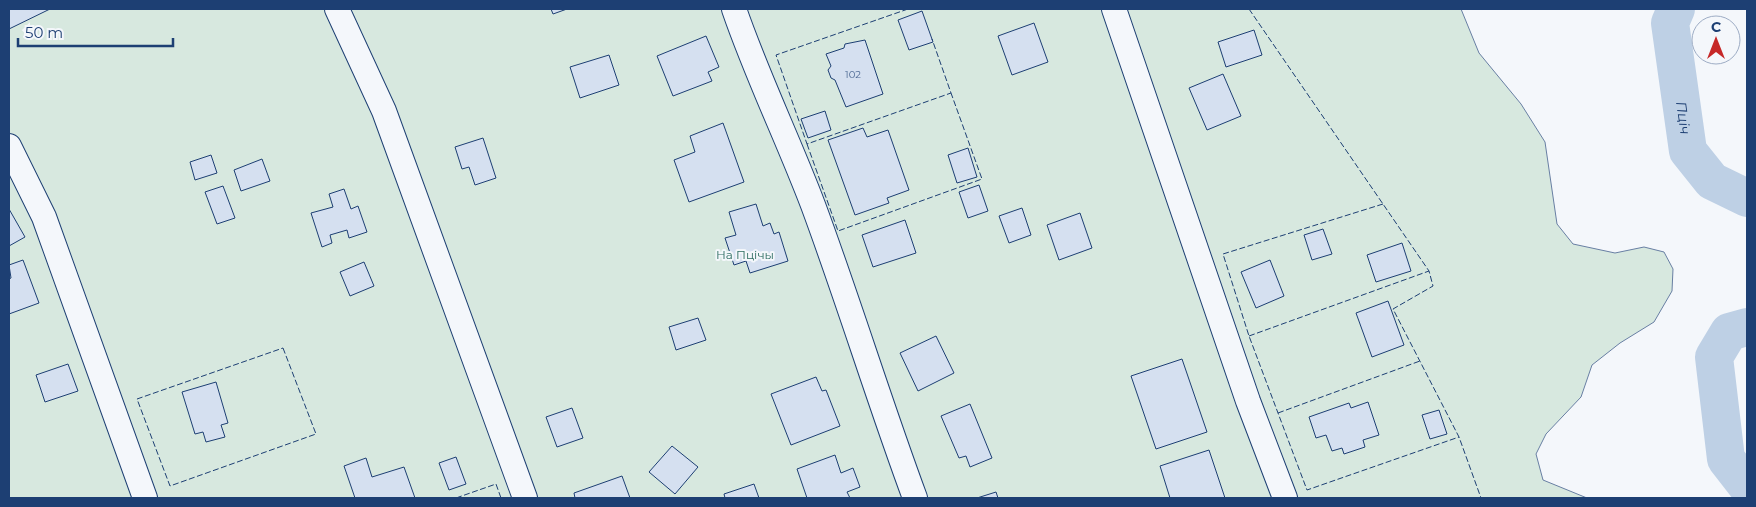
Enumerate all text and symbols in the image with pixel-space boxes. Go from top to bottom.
scale bar [18,15,172,47]
north arrow [1691,15,1741,65]
text: С [1711,18,1721,36]
text: 50 m [25,23,63,42]
house number: 102 [845,68,861,81]
water label: Пціч [1672,100,1695,136]
park label: На Пцічы [716,247,774,262]

